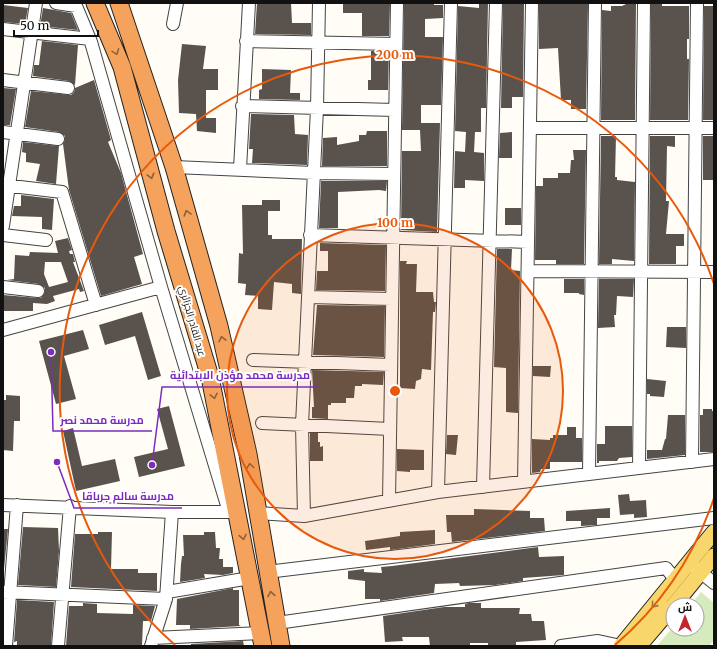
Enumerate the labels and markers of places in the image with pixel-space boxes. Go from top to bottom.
callout: مدرسة محمد مؤذن الابتدائية [162,364,318,387]
centre of rings [388,384,402,398]
callout: مدرسة محمد نصر [53,408,152,431]
callout: مدرسة سالم جرباقا [74,485,182,508]

